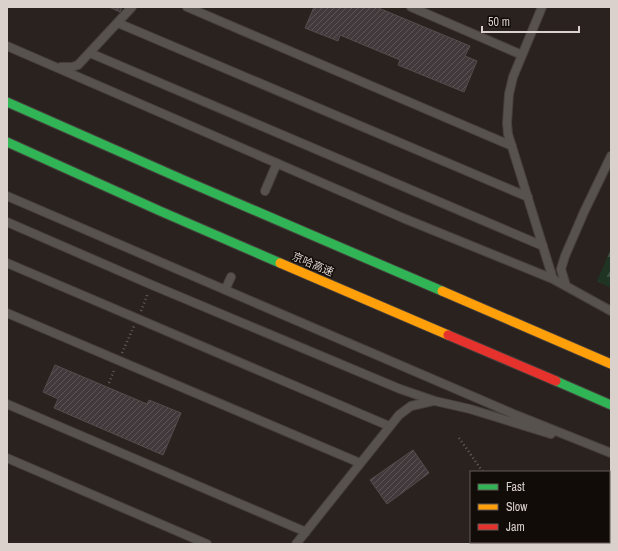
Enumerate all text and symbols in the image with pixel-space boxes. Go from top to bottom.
scale bar [482,8,579,34]
text: 50 m [488,14,510,30]
street label: 京哈高速 [290,249,336,279]
legend [470,471,610,543]
text: Fast [506,479,525,495]
text: Slow [506,499,528,515]
text: Jam [506,519,525,535]

